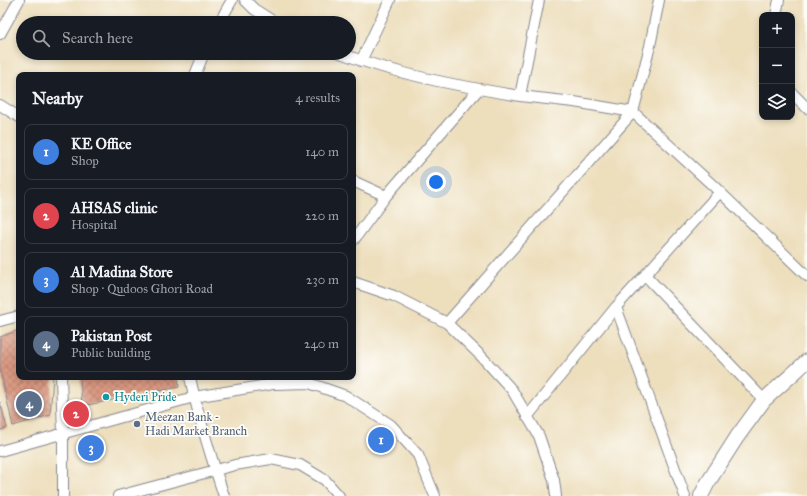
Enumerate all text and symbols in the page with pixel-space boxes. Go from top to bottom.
map controls [759,12,795,120]
button: + [759,12,795,48]
search box [16,16,356,60]
icon: search [30,27,52,49]
text: Search here [62,29,133,47]
button: − [759,48,795,84]
button: layers [759,84,795,120]
text: Nearby [32,88,83,109]
text: 4 results [295,90,340,106]
text: KE Office [71,135,132,153]
text: 1 [43,144,49,160]
text: 140 m [305,144,339,160]
text: Shop [71,153,99,169]
your location [426,172,446,192]
text: AHSAS clinic [71,199,158,217]
text: 2 [43,208,49,224]
text: 220 m [305,208,339,224]
text: Hospital [71,217,117,233]
text: Al Madina Store [71,263,173,281]
text: 3 [43,272,49,288]
text: 230 m [306,272,339,288]
text: Shop · Qudoos Ghori Road [71,281,213,297]
text: Pakistan Post [71,327,152,345]
text: 4 [42,336,50,352]
text: 240 m [304,336,339,352]
text: Public building [71,345,150,361]
pin: 4 [16,389,42,419]
place label: Hyderi Pride [114,390,177,404]
marker: Hyderi Pride [101,392,111,402]
pin: 2 [63,399,89,429]
place label: Meezan Bank - Hadi Market Branch [145,410,248,438]
marker: Meezan Bank - Hadi Market Branch [132,419,142,429]
pin: 1 [368,425,394,455]
pin: 3 [78,433,104,463]

